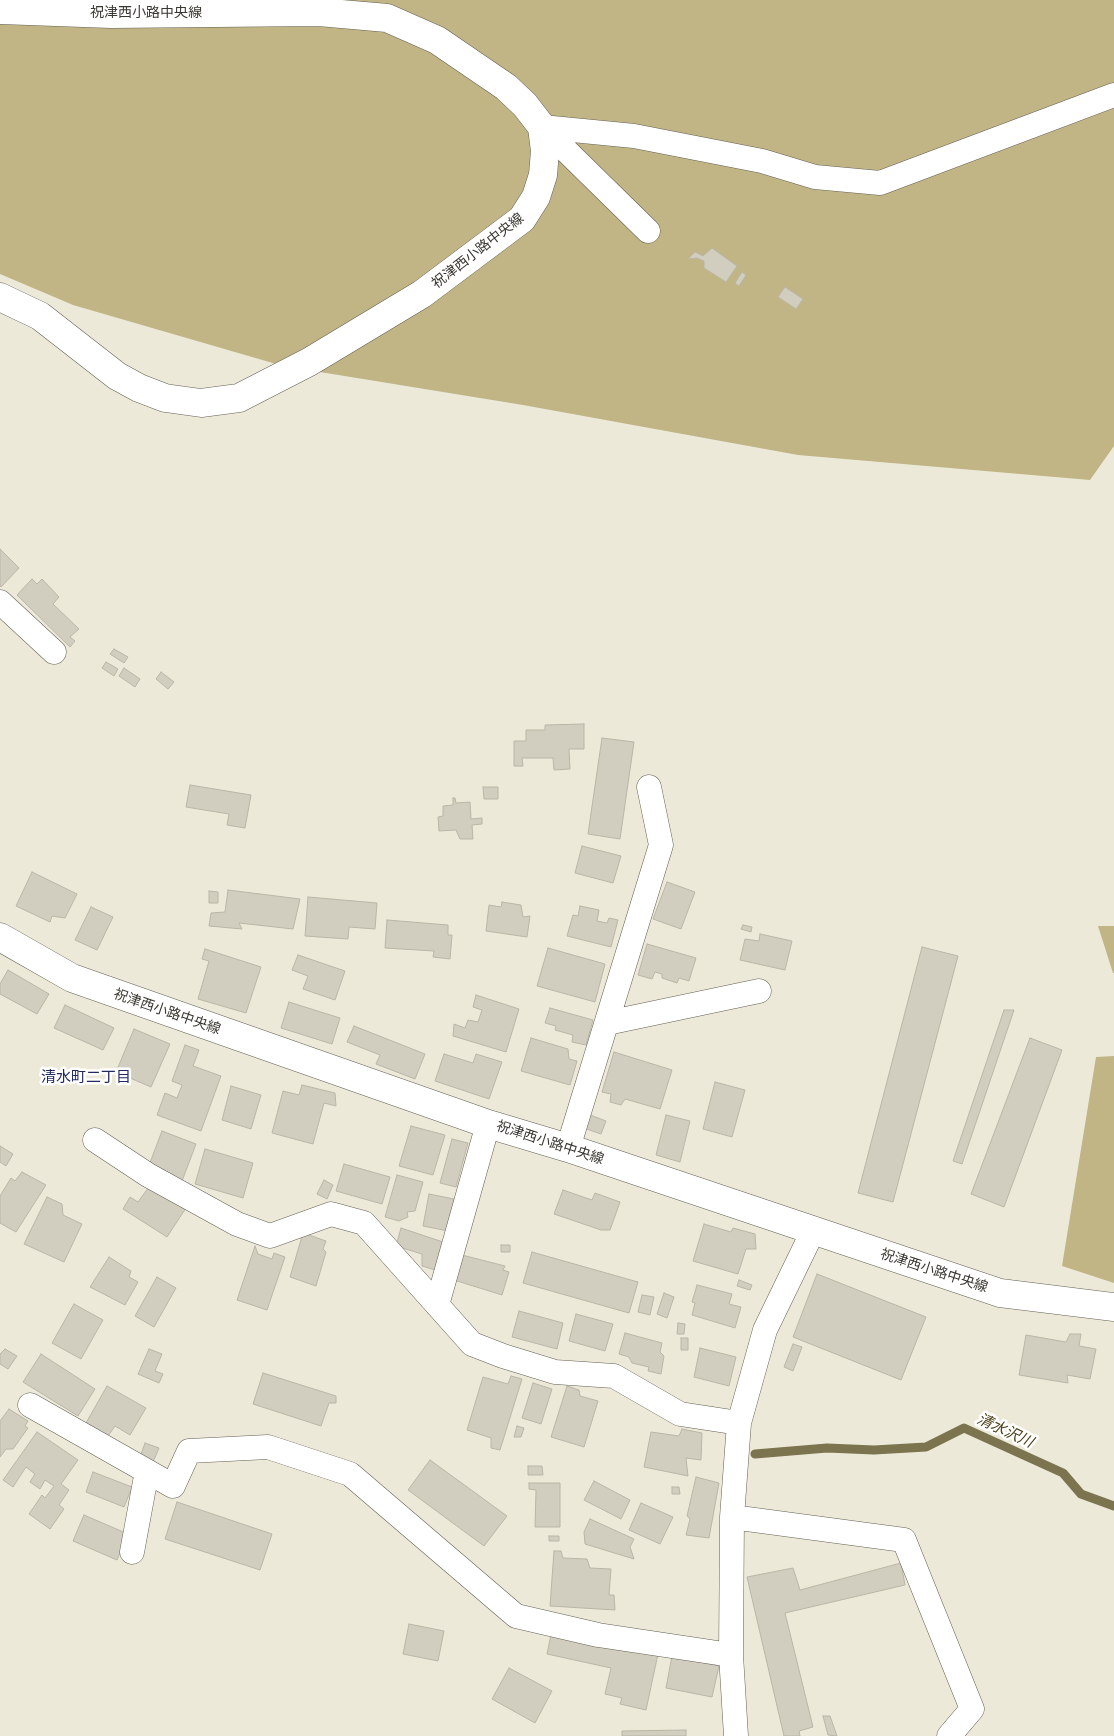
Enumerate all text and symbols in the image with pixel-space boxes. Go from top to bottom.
street label: 祝津西小路中央線 [90,5,202,21]
street label: 祝津西小路中央線 [429,210,527,292]
street label: 祝津西小路中央線 [111,986,223,1038]
district label: 清水町二丁目 [41,1069,131,1087]
street label: 祝津西小路中央線 [494,1118,606,1168]
street label: 祝津西小路中央線 [878,1246,990,1296]
water label: 清水沢川 [974,1410,1036,1452]

